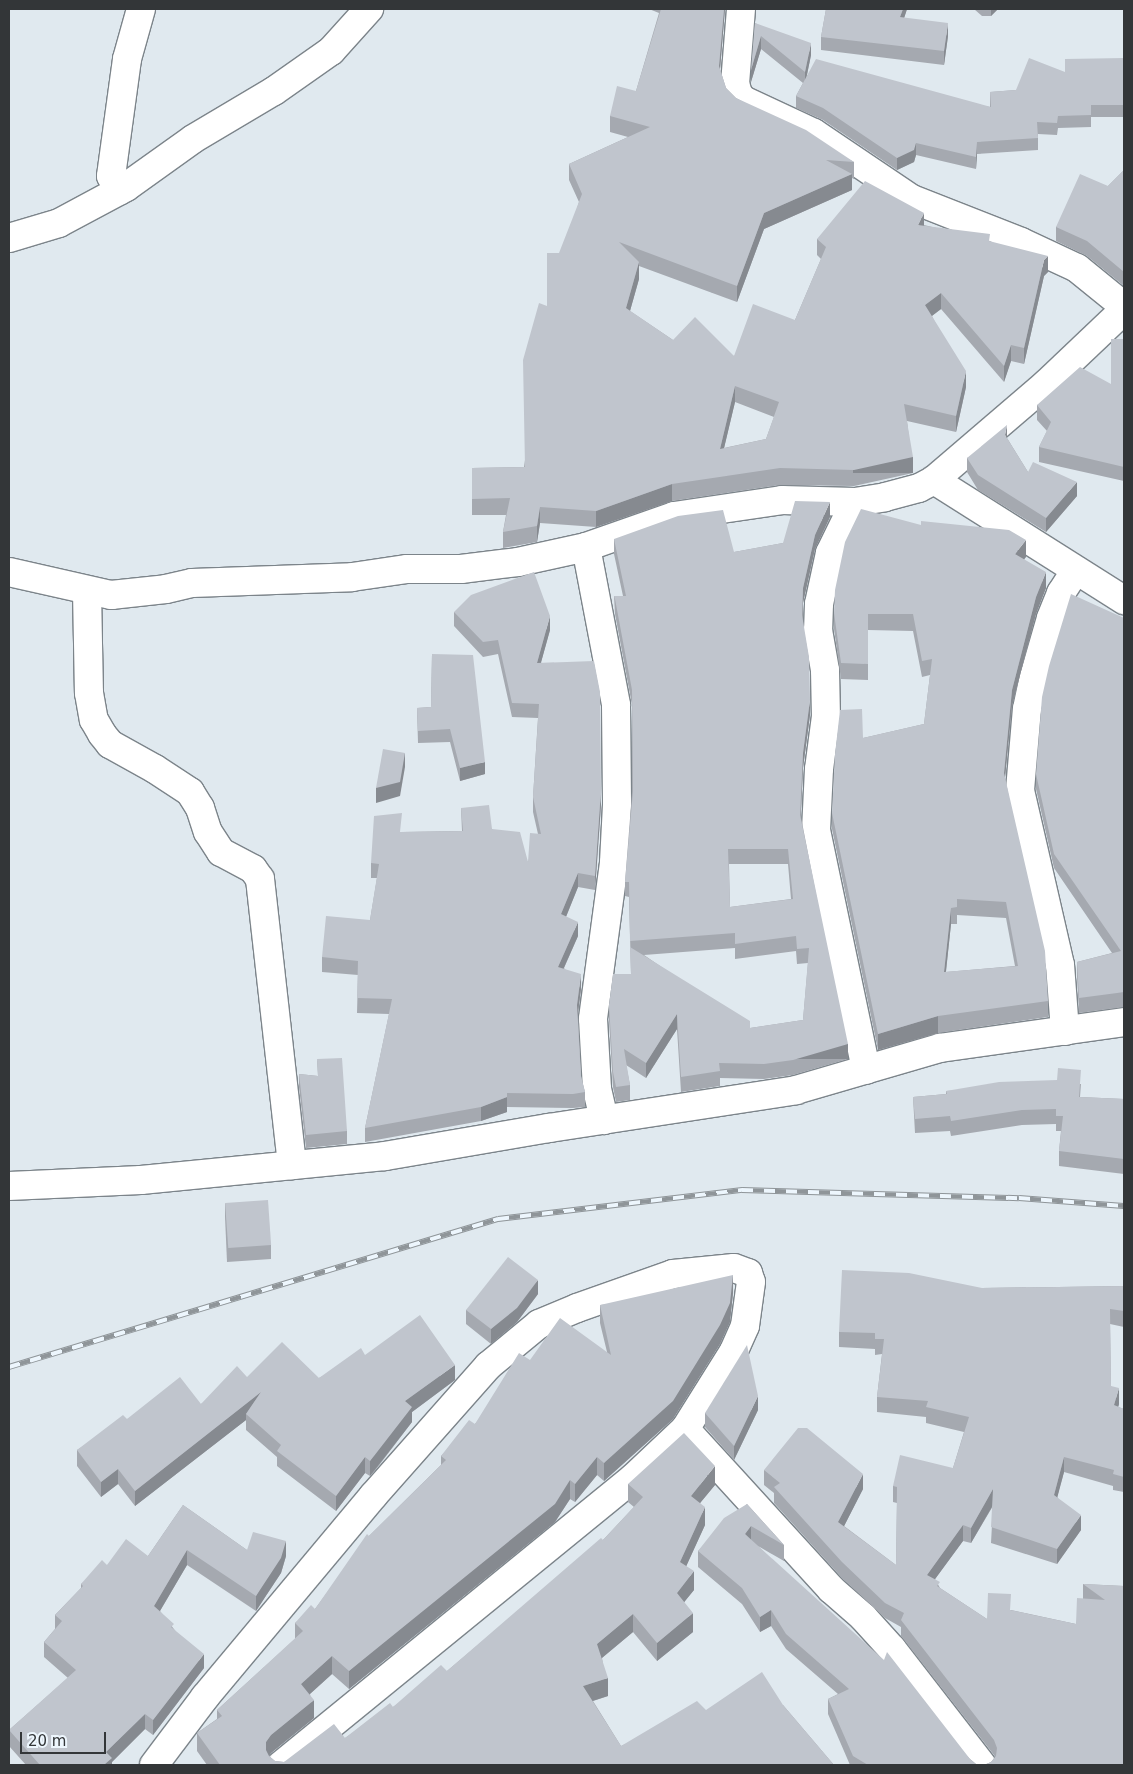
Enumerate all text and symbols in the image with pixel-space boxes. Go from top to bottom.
scale bar [22,1722,109,1754]
text: 20 m [28,1732,66,1750]

